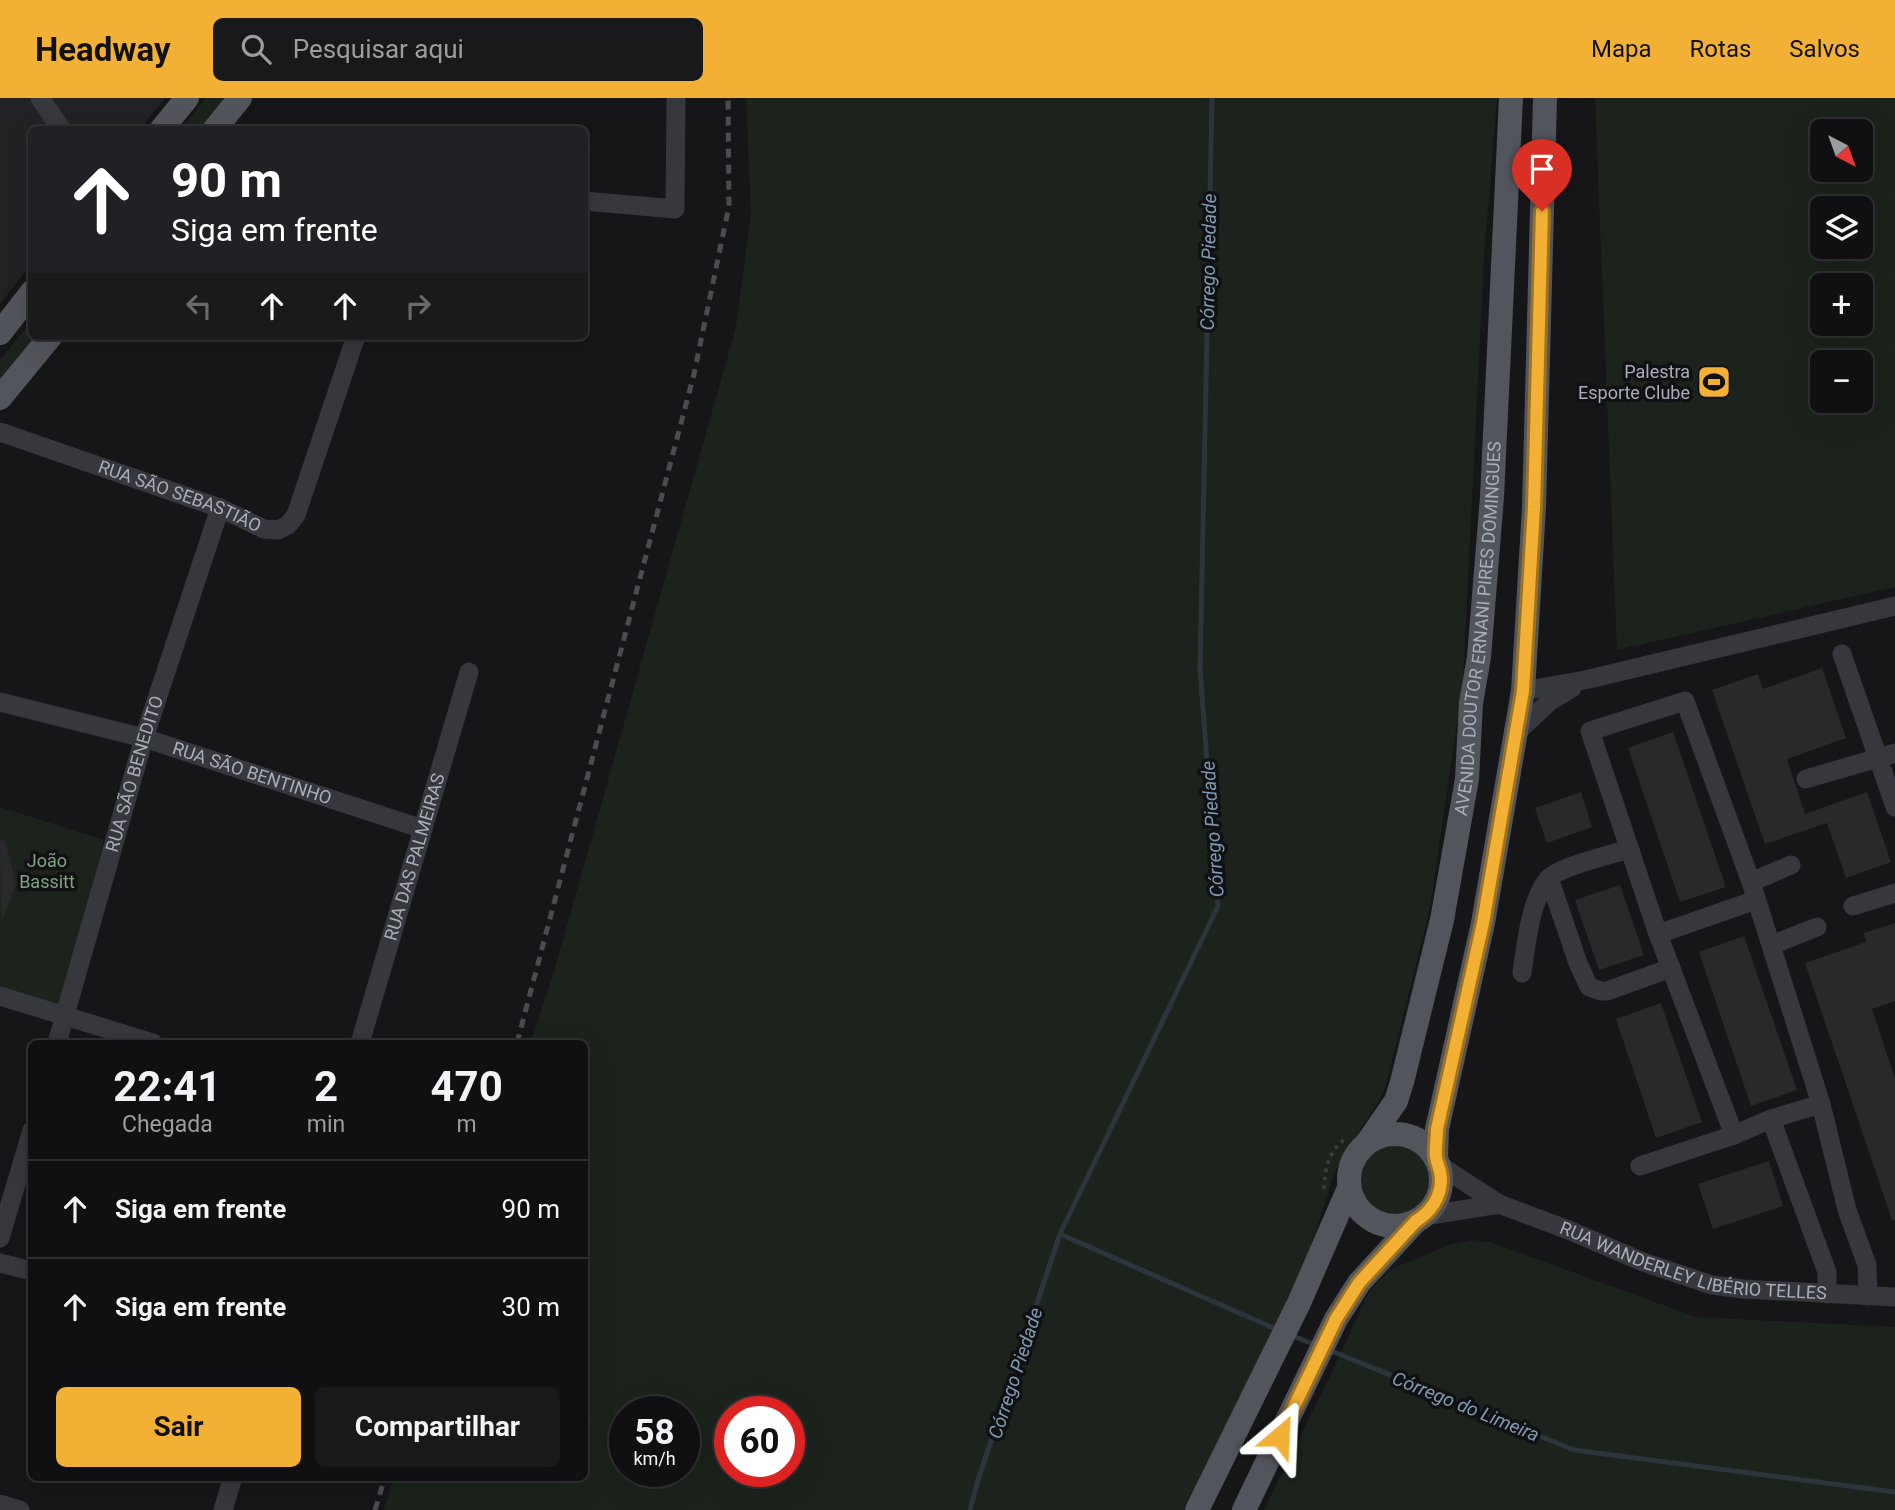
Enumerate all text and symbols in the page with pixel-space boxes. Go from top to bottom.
search box [213,18,703,81]
text: Headway [35,30,171,69]
icon: search [237,30,275,68]
text: Pesquisar aqui [293,34,464,64]
text: Mapa [1591,35,1652,63]
text: Rotas [1690,35,1751,63]
text: Salvos [1789,35,1860,63]
north arrow [1810,119,1872,182]
map controls [1810,119,1873,413]
pin [1512,139,1572,211]
icon: arrive [1523,150,1561,188]
text: 90 m [171,152,282,209]
icon: ahead [56,154,147,245]
water label: Córrego Piedade [1196,193,1221,330]
button: layers [1810,196,1873,259]
text: Siga em frente [171,211,378,249]
button: + [1810,273,1873,336]
icon: left [180,287,218,325]
icon: ahead [253,287,291,325]
icon: ahead [326,287,364,325]
icon: right [399,287,437,325]
button: − [1810,350,1873,413]
place label: Palestra Esporte Clube [1578,361,1690,403]
sports icon: Palestra Esporte Clube [1695,363,1733,401]
street label: AVENIDA DOUTOR ERNANI PIRES DOMINGUES [1450,440,1505,817]
street label: RUA SÃO SEBASTIÃO [96,456,265,536]
street label: RUA SÃO BENEDITO [101,693,167,854]
street label: RUA SÃO BENTINHO [170,737,334,808]
water label: Córrego Piedade [1196,760,1229,898]
street label: RUA DAS PALMEIRAS [380,770,449,943]
park label: João Bassitt [19,850,75,892]
text: 22:41 [113,1062,221,1111]
text: 2 [314,1062,338,1111]
text: 470 [430,1062,503,1111]
text: Chegada [122,1111,213,1138]
text: min [307,1111,345,1138]
text: m [457,1111,477,1138]
icon: ahead [56,1190,94,1228]
text: Siga em frente [115,1194,286,1224]
text: 90 m [502,1194,560,1224]
street label: RUA WANDERLEY LIBÉRIO TELLES [1557,1217,1828,1303]
icon: ahead [56,1288,94,1326]
text: Siga em frente [115,1292,286,1322]
text: 30 m [502,1292,560,1322]
water label: Córrego Piedade [983,1304,1048,1442]
water label: Córrego do Limeira [1389,1367,1543,1446]
button: Sair [56,1387,301,1467]
button: Compartilhar [315,1387,560,1467]
speed limit sign: 60 [714,1396,805,1487]
position arrow [1243,1399,1317,1473]
text: 58 [634,1412,675,1453]
text: km/h [633,1448,676,1469]

